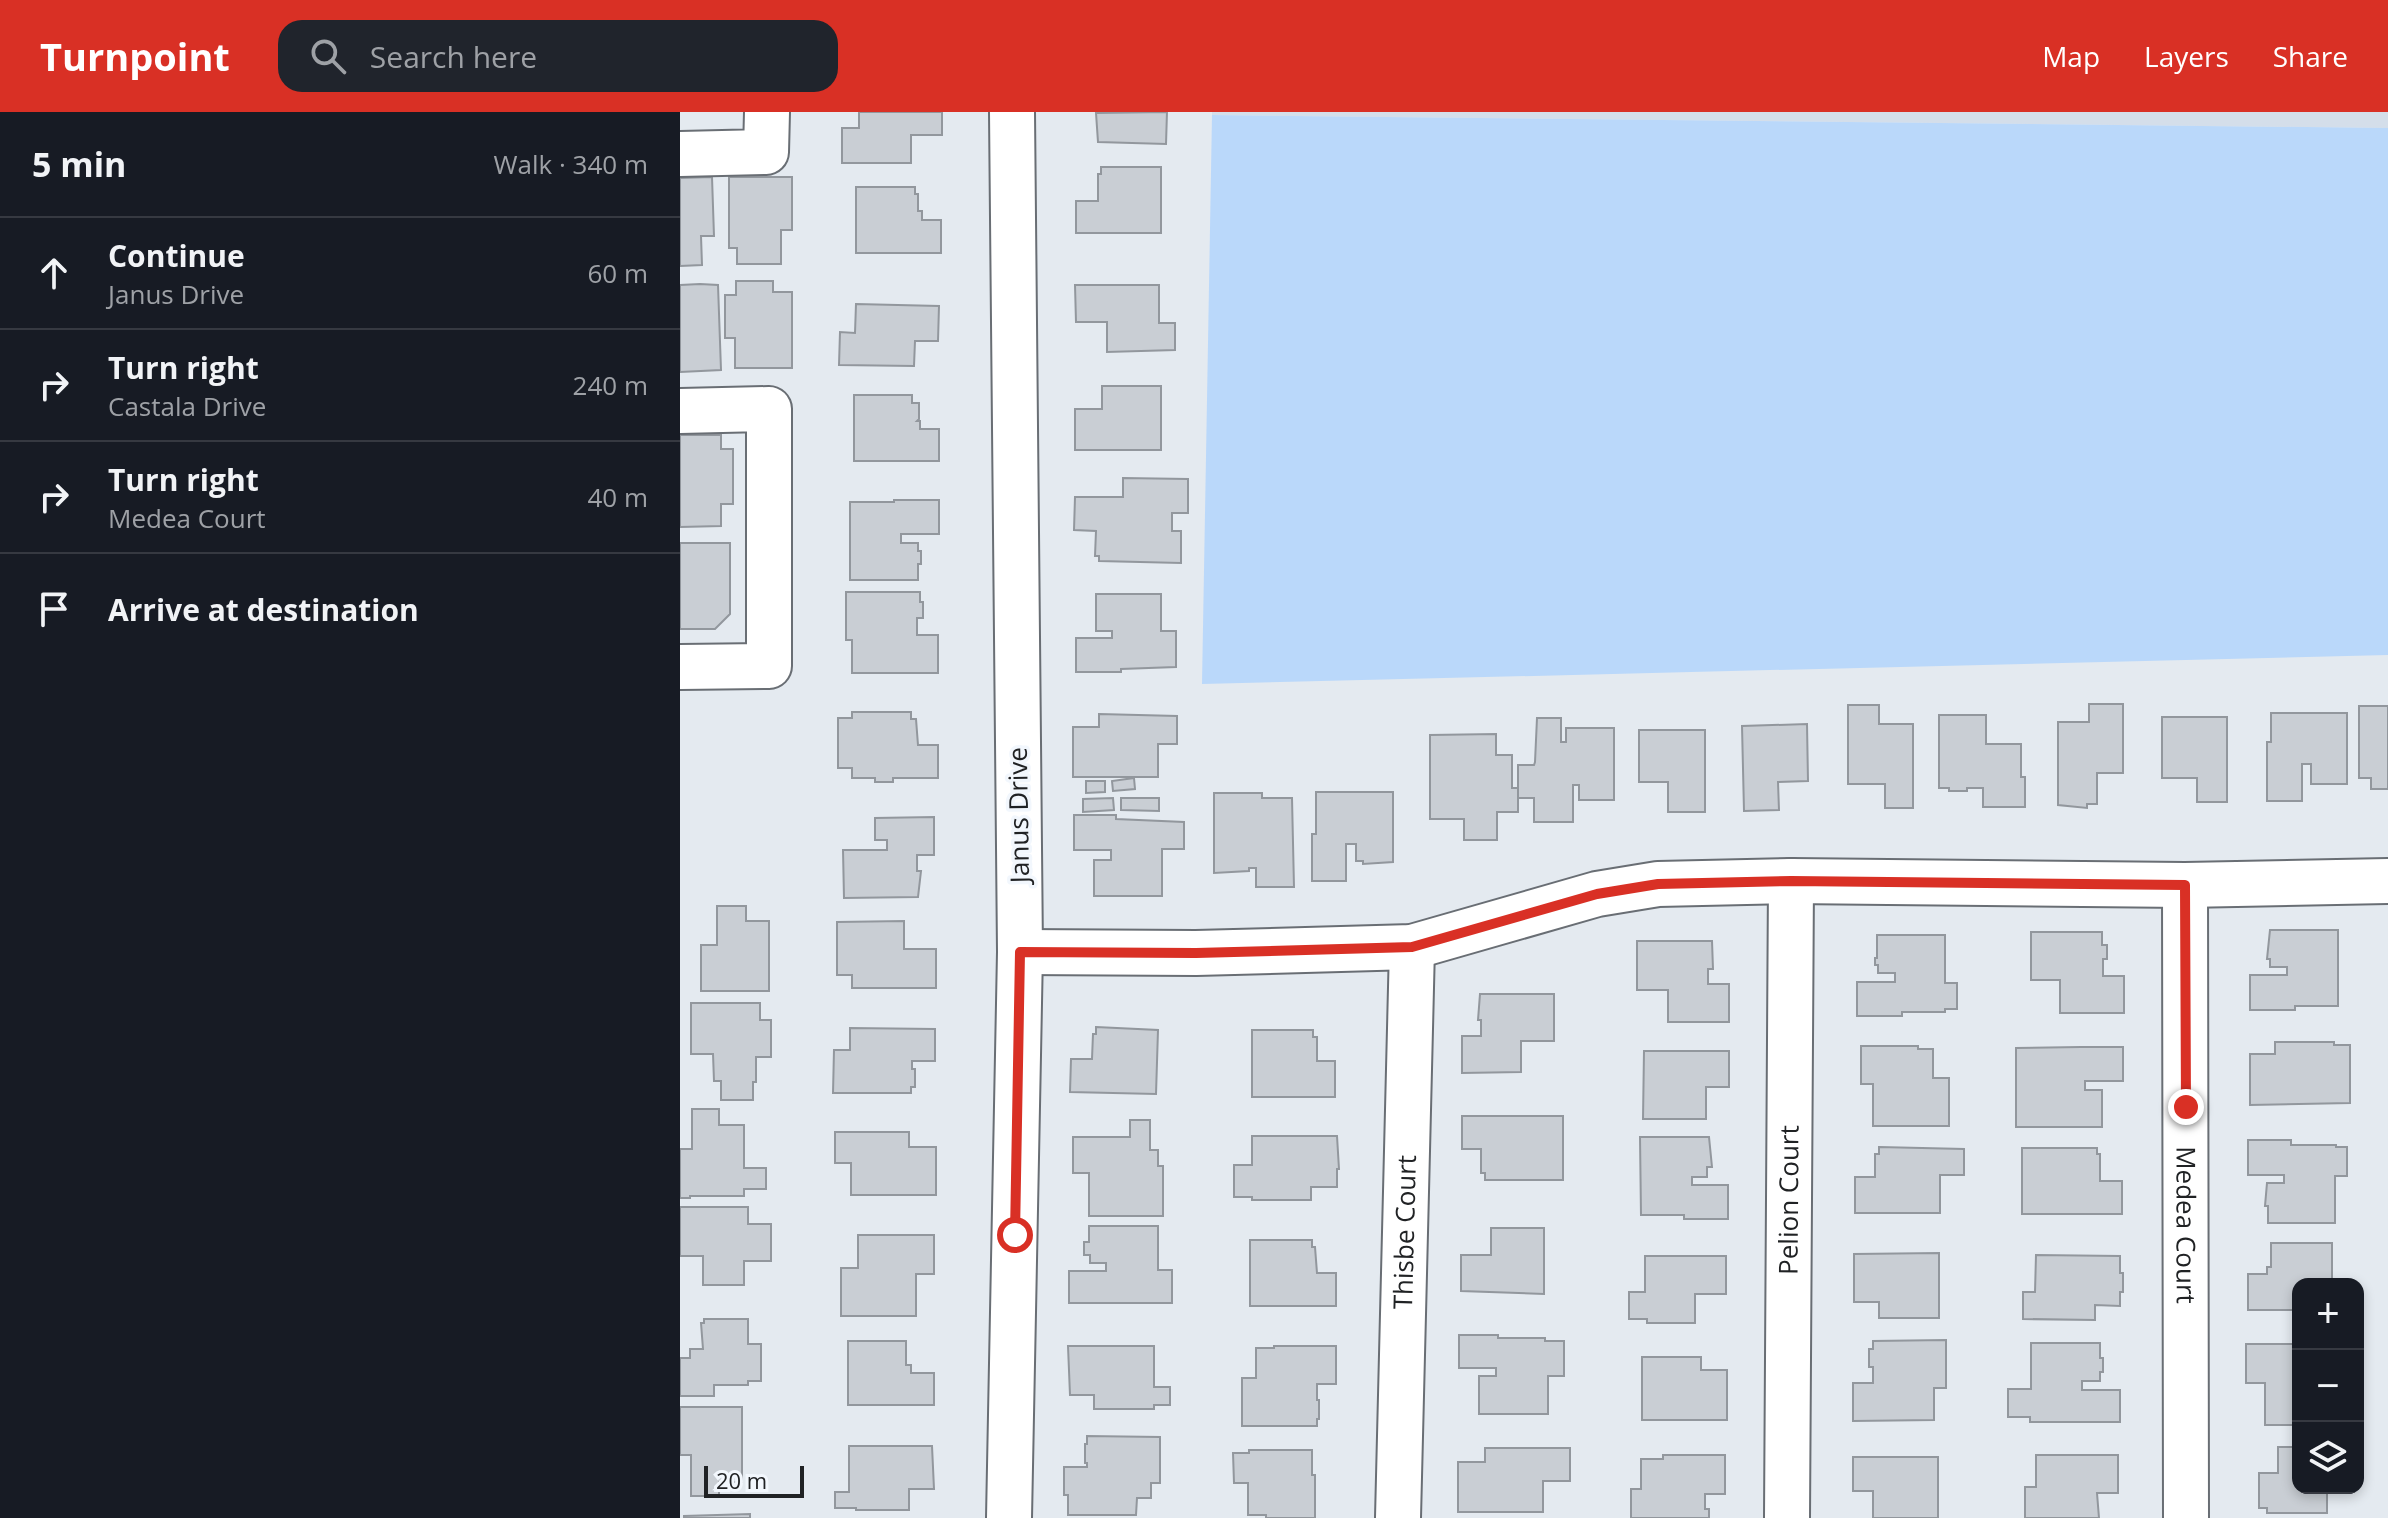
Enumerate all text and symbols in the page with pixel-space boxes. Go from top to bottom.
search box [278,20,838,92]
text: Turnpoint [40,30,230,82]
icon: search [306,34,350,78]
text: Search here [370,36,537,77]
text: Map [2042,37,2100,75]
text: Layers [2144,37,2229,75]
text: Share [2273,37,2348,75]
text: 5 min [32,141,126,187]
text: Walk · 340 m [494,146,648,182]
text: Continue [108,235,245,276]
icon: ahead [32,251,76,295]
text: 60 m [587,255,648,291]
text: Janus Drive [108,276,244,312]
text: Turn right [108,347,259,388]
icon: right [32,363,76,407]
text: 240 m [573,367,648,403]
text: Castala Drive [108,388,266,424]
text: Turn right [108,459,259,500]
icon: right [32,475,76,519]
text: 40 m [587,479,648,515]
text: Medea Court [108,500,266,536]
icon: arrive [32,587,76,631]
text: Arrive at destination [108,589,419,630]
street label: Janus Drive [999,747,1037,886]
route end [2168,1089,2204,1125]
street label: Pelion Court [1770,1125,1806,1275]
street label: Medea Court [2168,1146,2205,1304]
street label: Thisbe Court [1384,1154,1424,1310]
route start [997,1217,1033,1253]
map controls [2292,1278,2364,1494]
button: + [2292,1278,2364,1350]
button: − [2292,1350,2364,1422]
button: layers [2292,1422,2364,1494]
scale bar [704,1462,804,1498]
text: 20 m [716,1465,767,1495]

